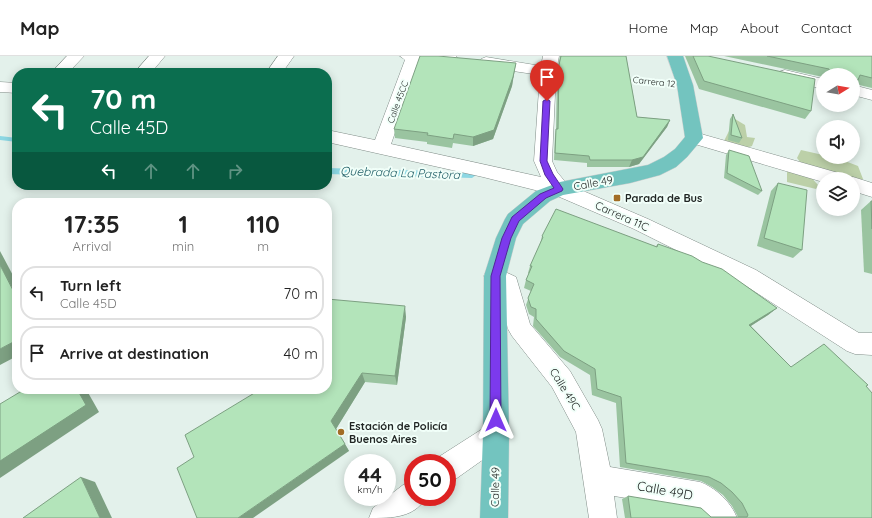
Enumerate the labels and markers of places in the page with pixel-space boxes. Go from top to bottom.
pin [530,60,564,101]
place label: Parada de Bus [625,191,702,205]
marker: Parada de Bus [612,193,622,203]
place label: Estación de Policía Buenos Aires [349,419,448,446]
marker: Estación de Policía Buenos Aires [336,427,346,437]

